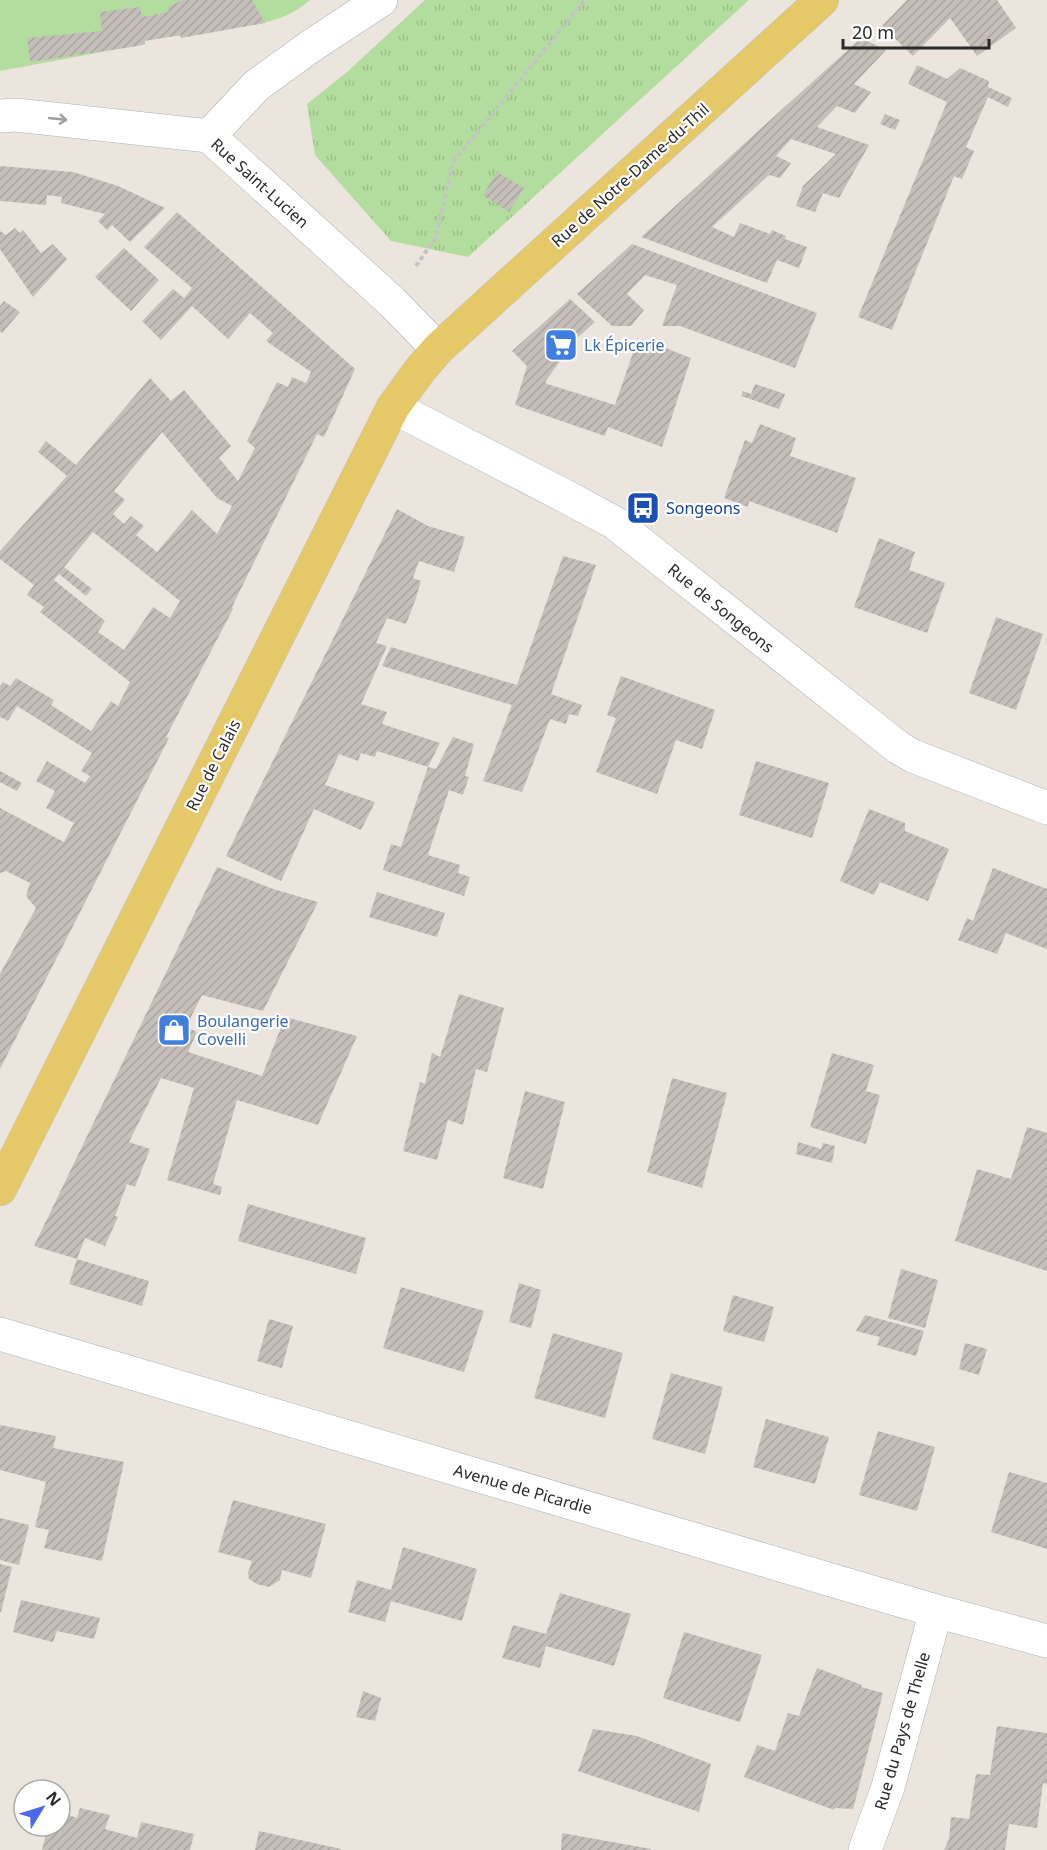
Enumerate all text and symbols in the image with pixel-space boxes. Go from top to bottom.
scale bar [843,12,988,50]
text: 20 m [852,20,894,44]
street label: Rue de Notre-Dame-du-Thil [546,98,714,252]
one-way arrow [48,114,68,125]
street label: Rue Saint-Lucien [206,133,314,233]
supermarket icon: Lk Épicerie [543,327,579,363]
place label: Lk Épicerie [584,334,664,356]
bus stop icon: Songeons [625,490,661,526]
place label: Songeons [666,497,740,519]
street label: Rue de Songeons [663,558,779,658]
street label: Rue de Calais [180,715,246,815]
place label: Boulangerie Covelli [197,1010,289,1050]
shop icon: Boulangerie Covelli [156,1012,192,1048]
street label: Avenue de Picardie [451,1459,595,1519]
street label: Rue du Pays de Thelle [869,1649,935,1813]
north arrow [12,1778,72,1838]
text: N [41,1787,66,1811]

